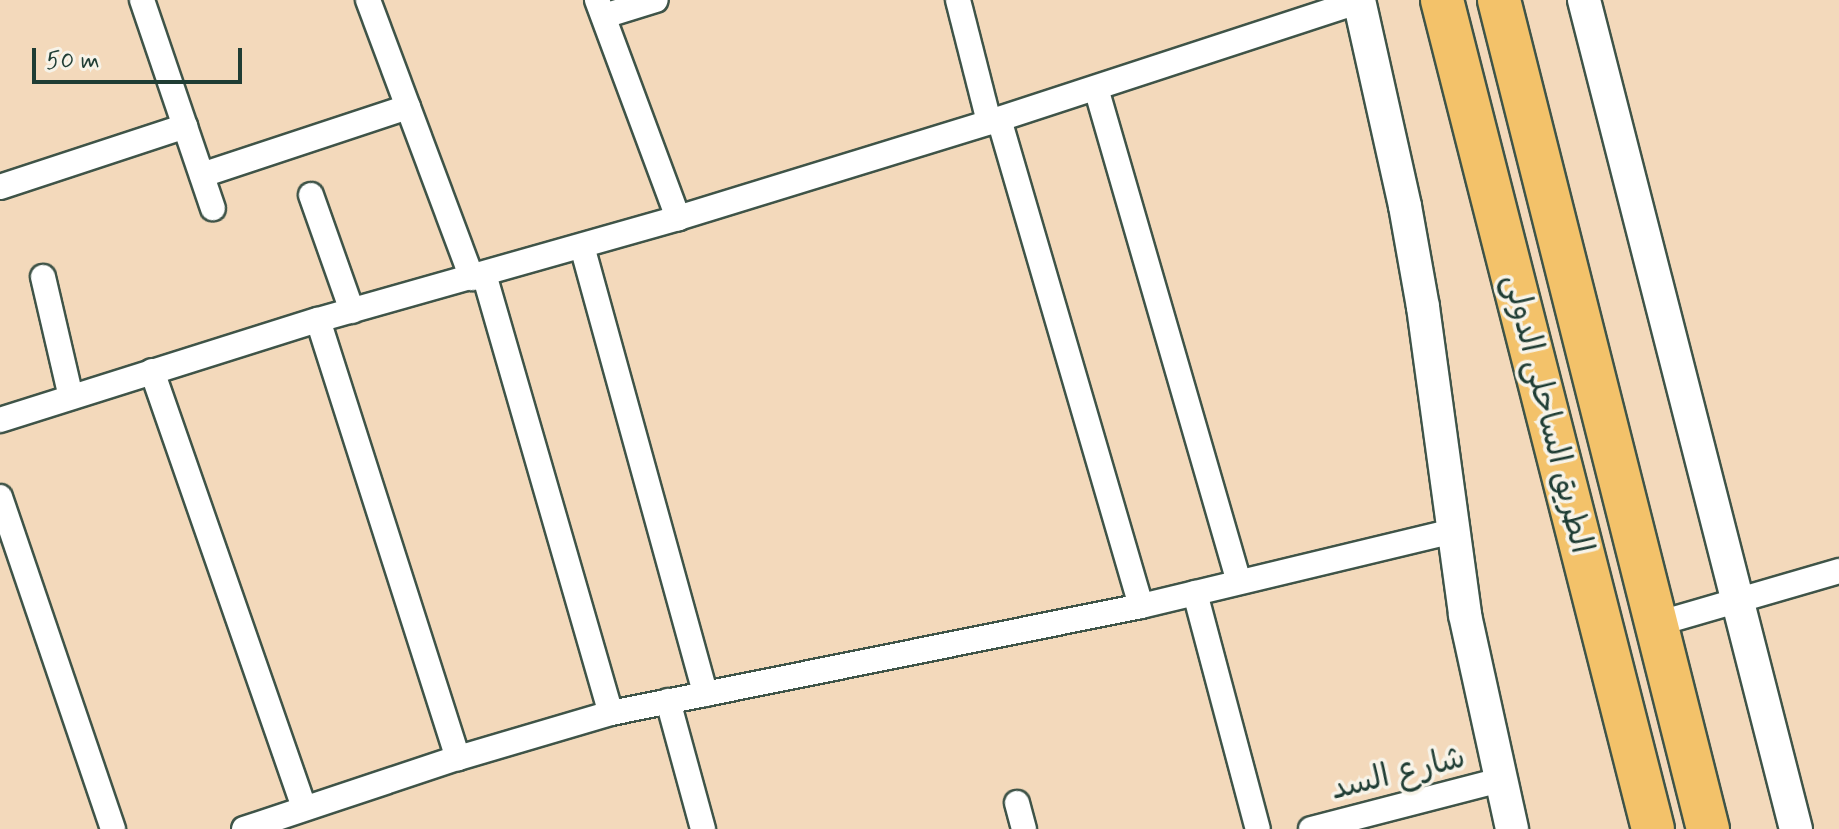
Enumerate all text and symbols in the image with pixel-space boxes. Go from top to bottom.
scale bar [36,32,246,82]
text: 50 m [46,46,100,77]
street label: الطريق الساحلى الدولى [1494,270,1600,558]
street label: شارع السد [1327,739,1469,809]

